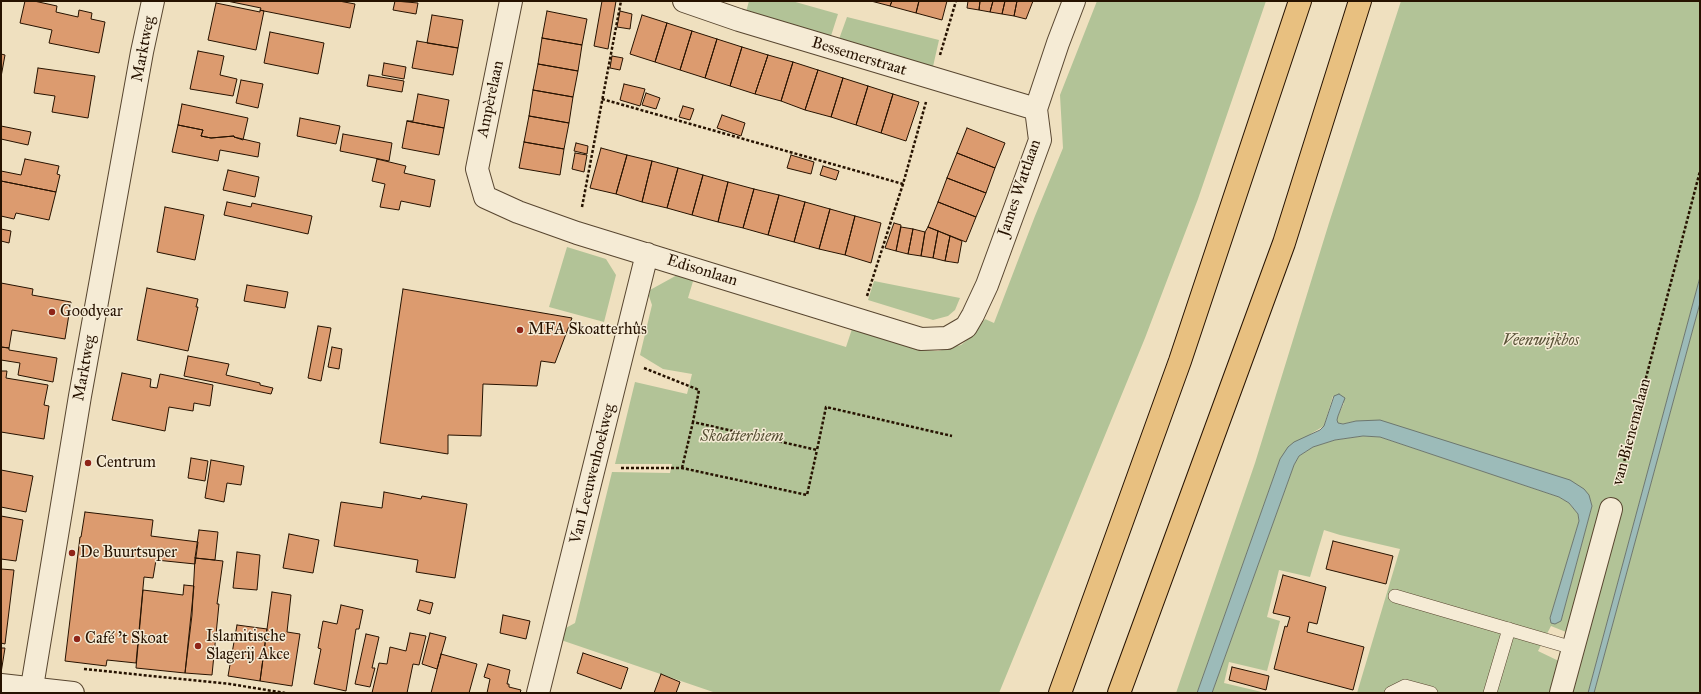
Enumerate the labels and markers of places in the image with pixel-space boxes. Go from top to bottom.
place label: Goodyear [60,302,123,322]
marker: Goodyear [47,307,57,317]
place label: MFA Skoatterhûs [528,320,647,340]
marker: MFA Skoatterhûs [515,325,525,335]
place label: Centrum [96,453,156,473]
marker: Centrum [83,458,93,468]
place label: De Buurtsuper [80,543,177,563]
marker: De Buurtsuper [67,548,77,558]
place label: Islamitische Slagerij Akce [206,627,290,665]
place label: Café 't Skoat [85,629,168,649]
marker: Café 't Skoat [72,634,82,644]
marker: Islamitische Slagerij Akce [193,641,203,651]

